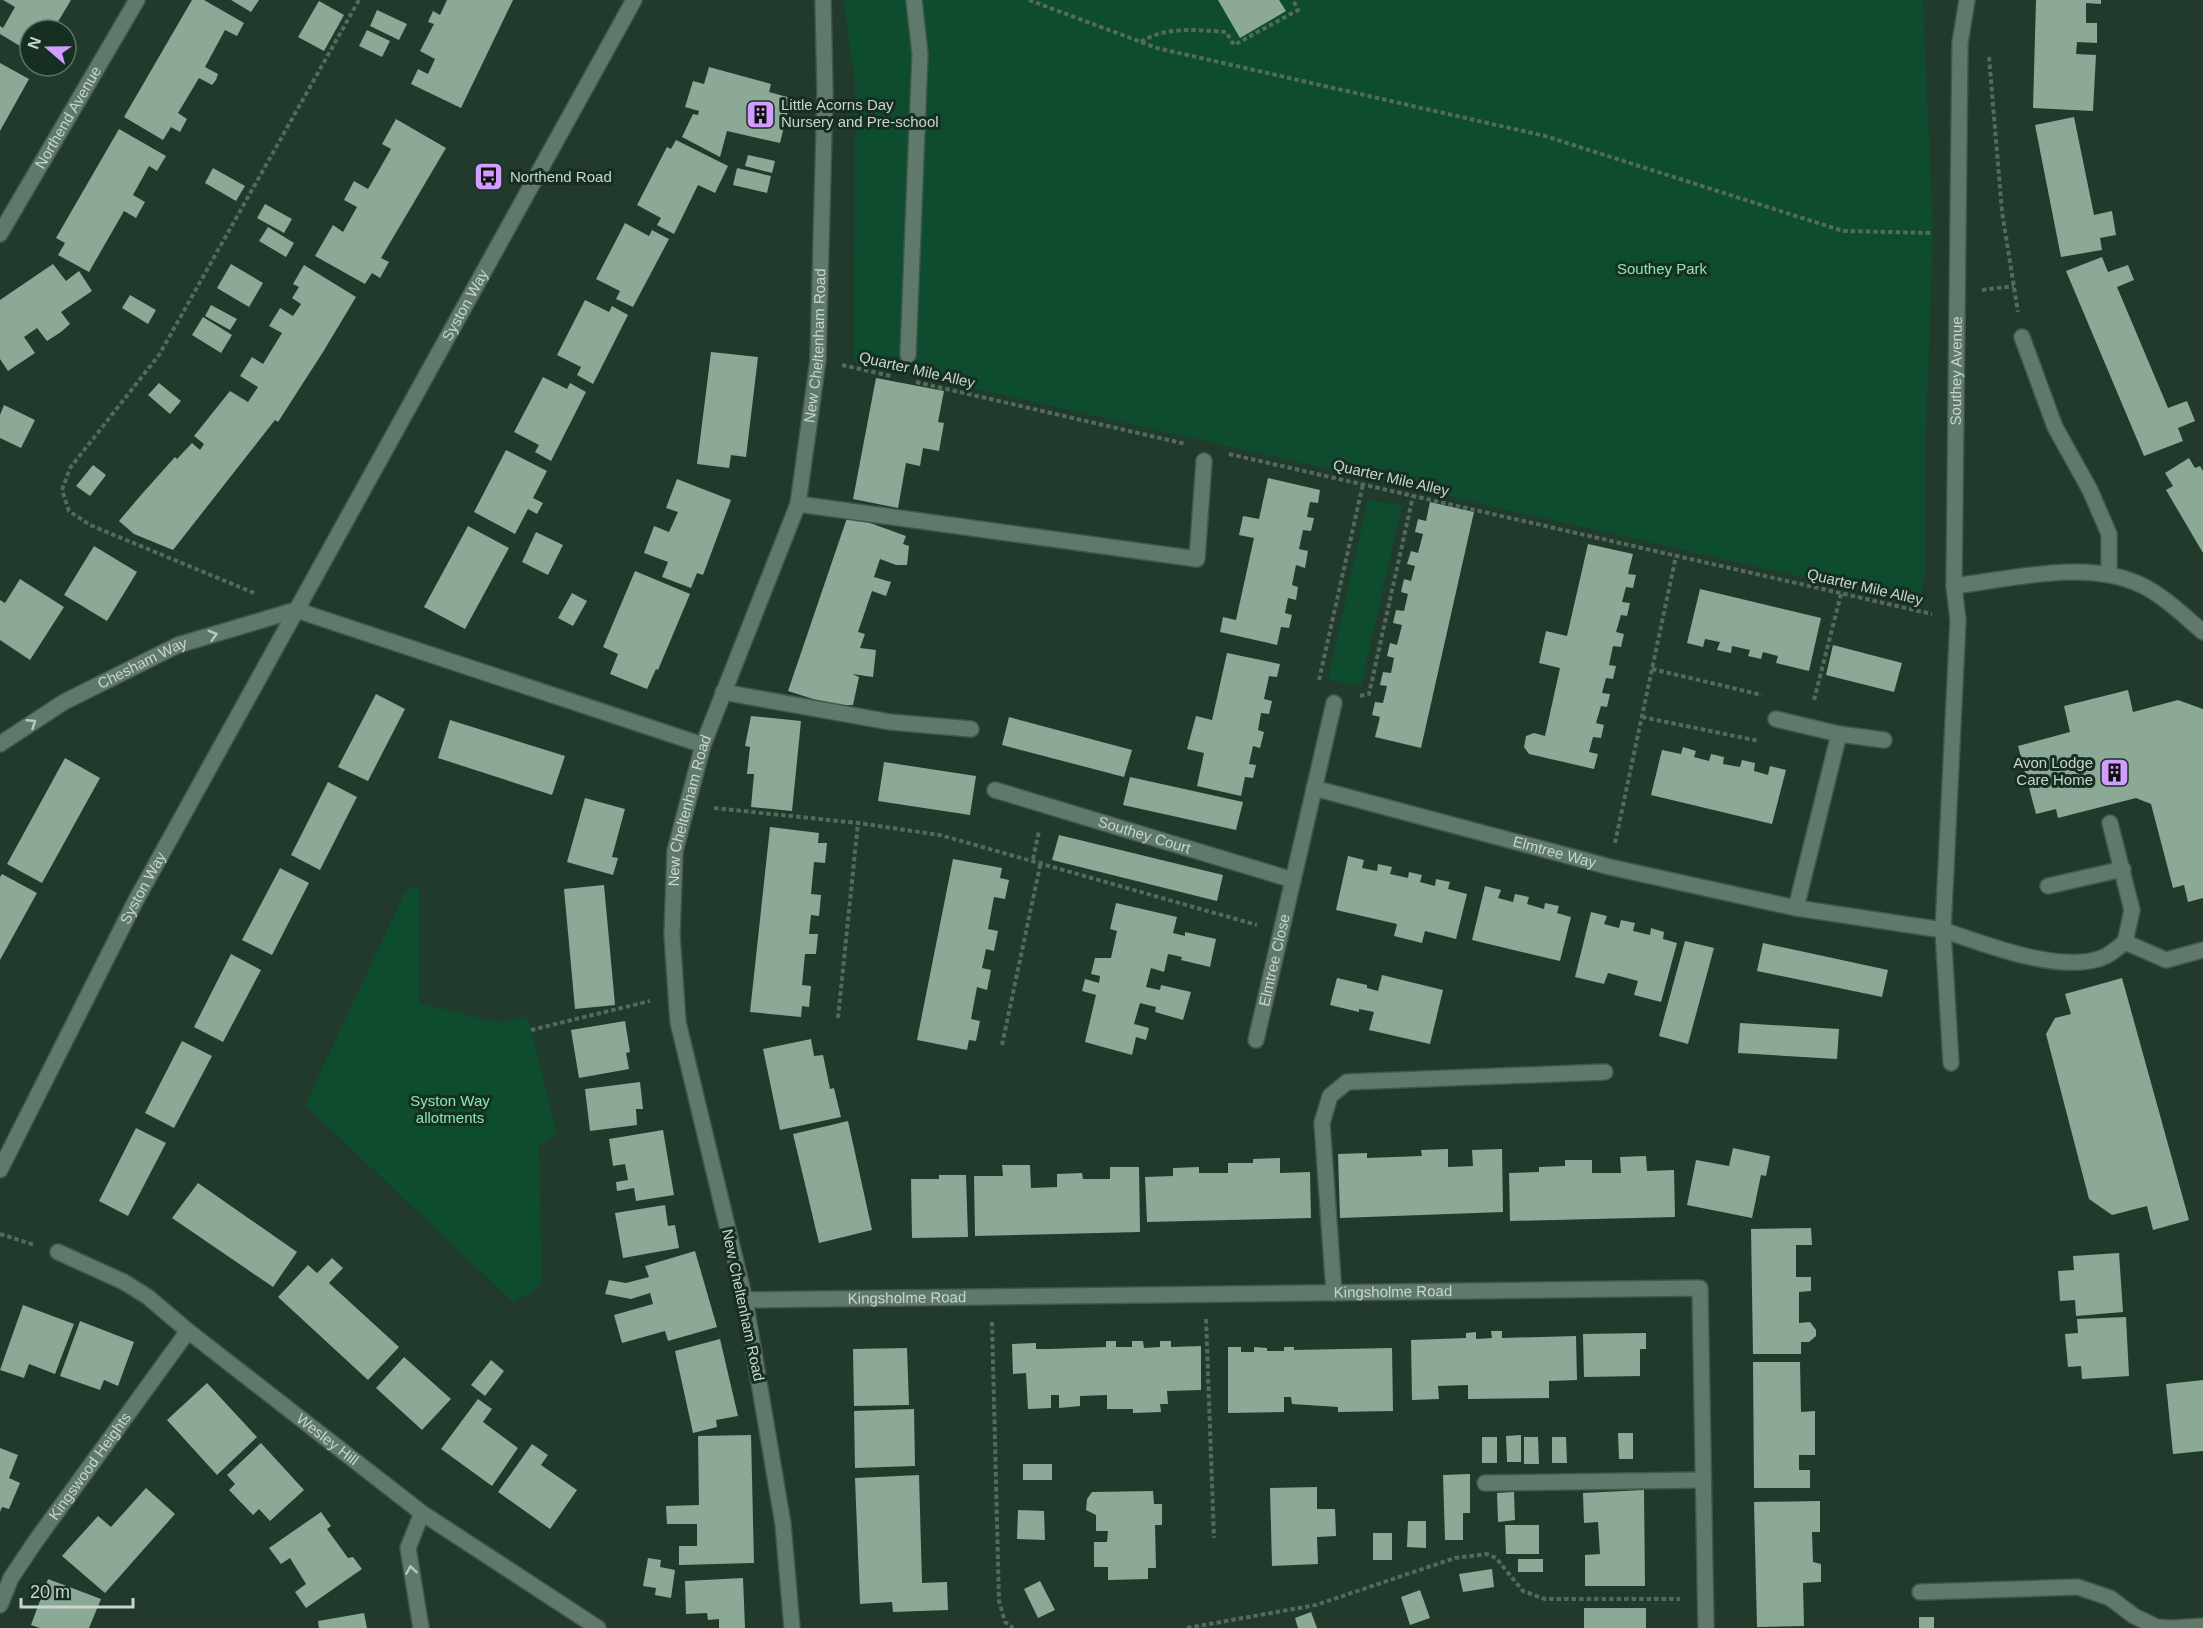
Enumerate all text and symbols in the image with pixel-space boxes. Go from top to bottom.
north arrow [18,18,78,78]
text: N [24,35,44,51]
street label: Northend Avenue [31,63,104,171]
place label: Little Acorns Day Nursery and Pre-school [781,96,939,130]
building icon: Little Acorns Day Nursery and Pre-school [744,98,776,130]
bus stop icon: Northend Road [473,161,505,193]
place label: Northend Road [510,168,612,185]
park label: Southey Park [1617,260,1708,277]
street label: Syston Way [438,266,492,344]
street label: New Cheltenham Road [800,268,828,424]
street label: Southey Avenue [1947,316,1965,425]
street label: Quarter Mile Alley [858,348,977,391]
street label: Quarter Mile Alley [1332,456,1451,499]
street label: Quarter Mile Alley [1806,565,1925,608]
one-way arrow [207,630,217,642]
street label: Chesham Way [94,634,189,692]
one-way arrow [26,718,36,730]
street label: New Cheltenham Road [665,732,714,887]
place label: Avon Lodge Care Home [2013,754,2093,788]
building icon: Avon Lodge Care Home [2098,756,2130,788]
street label: Southey Court [1096,813,1194,857]
street label: Elmtree Way [1511,833,1599,871]
street label: Syston Way [116,848,169,927]
street label: Elmtree Close [1255,912,1293,1008]
park label: Syston Way allotments [410,1092,490,1126]
street label: New Cheltenham Road [719,1227,768,1383]
street label: Kingsholme Road [1334,1282,1452,1301]
street label: Kingsholme Road [848,1288,966,1307]
street label: Kingswood Heights [45,1409,134,1523]
street label: Wesley Hill [293,1410,362,1469]
one-way arrow [406,1566,418,1575]
scale bar [21,1571,134,1609]
text: 20 m [30,1582,70,1602]

